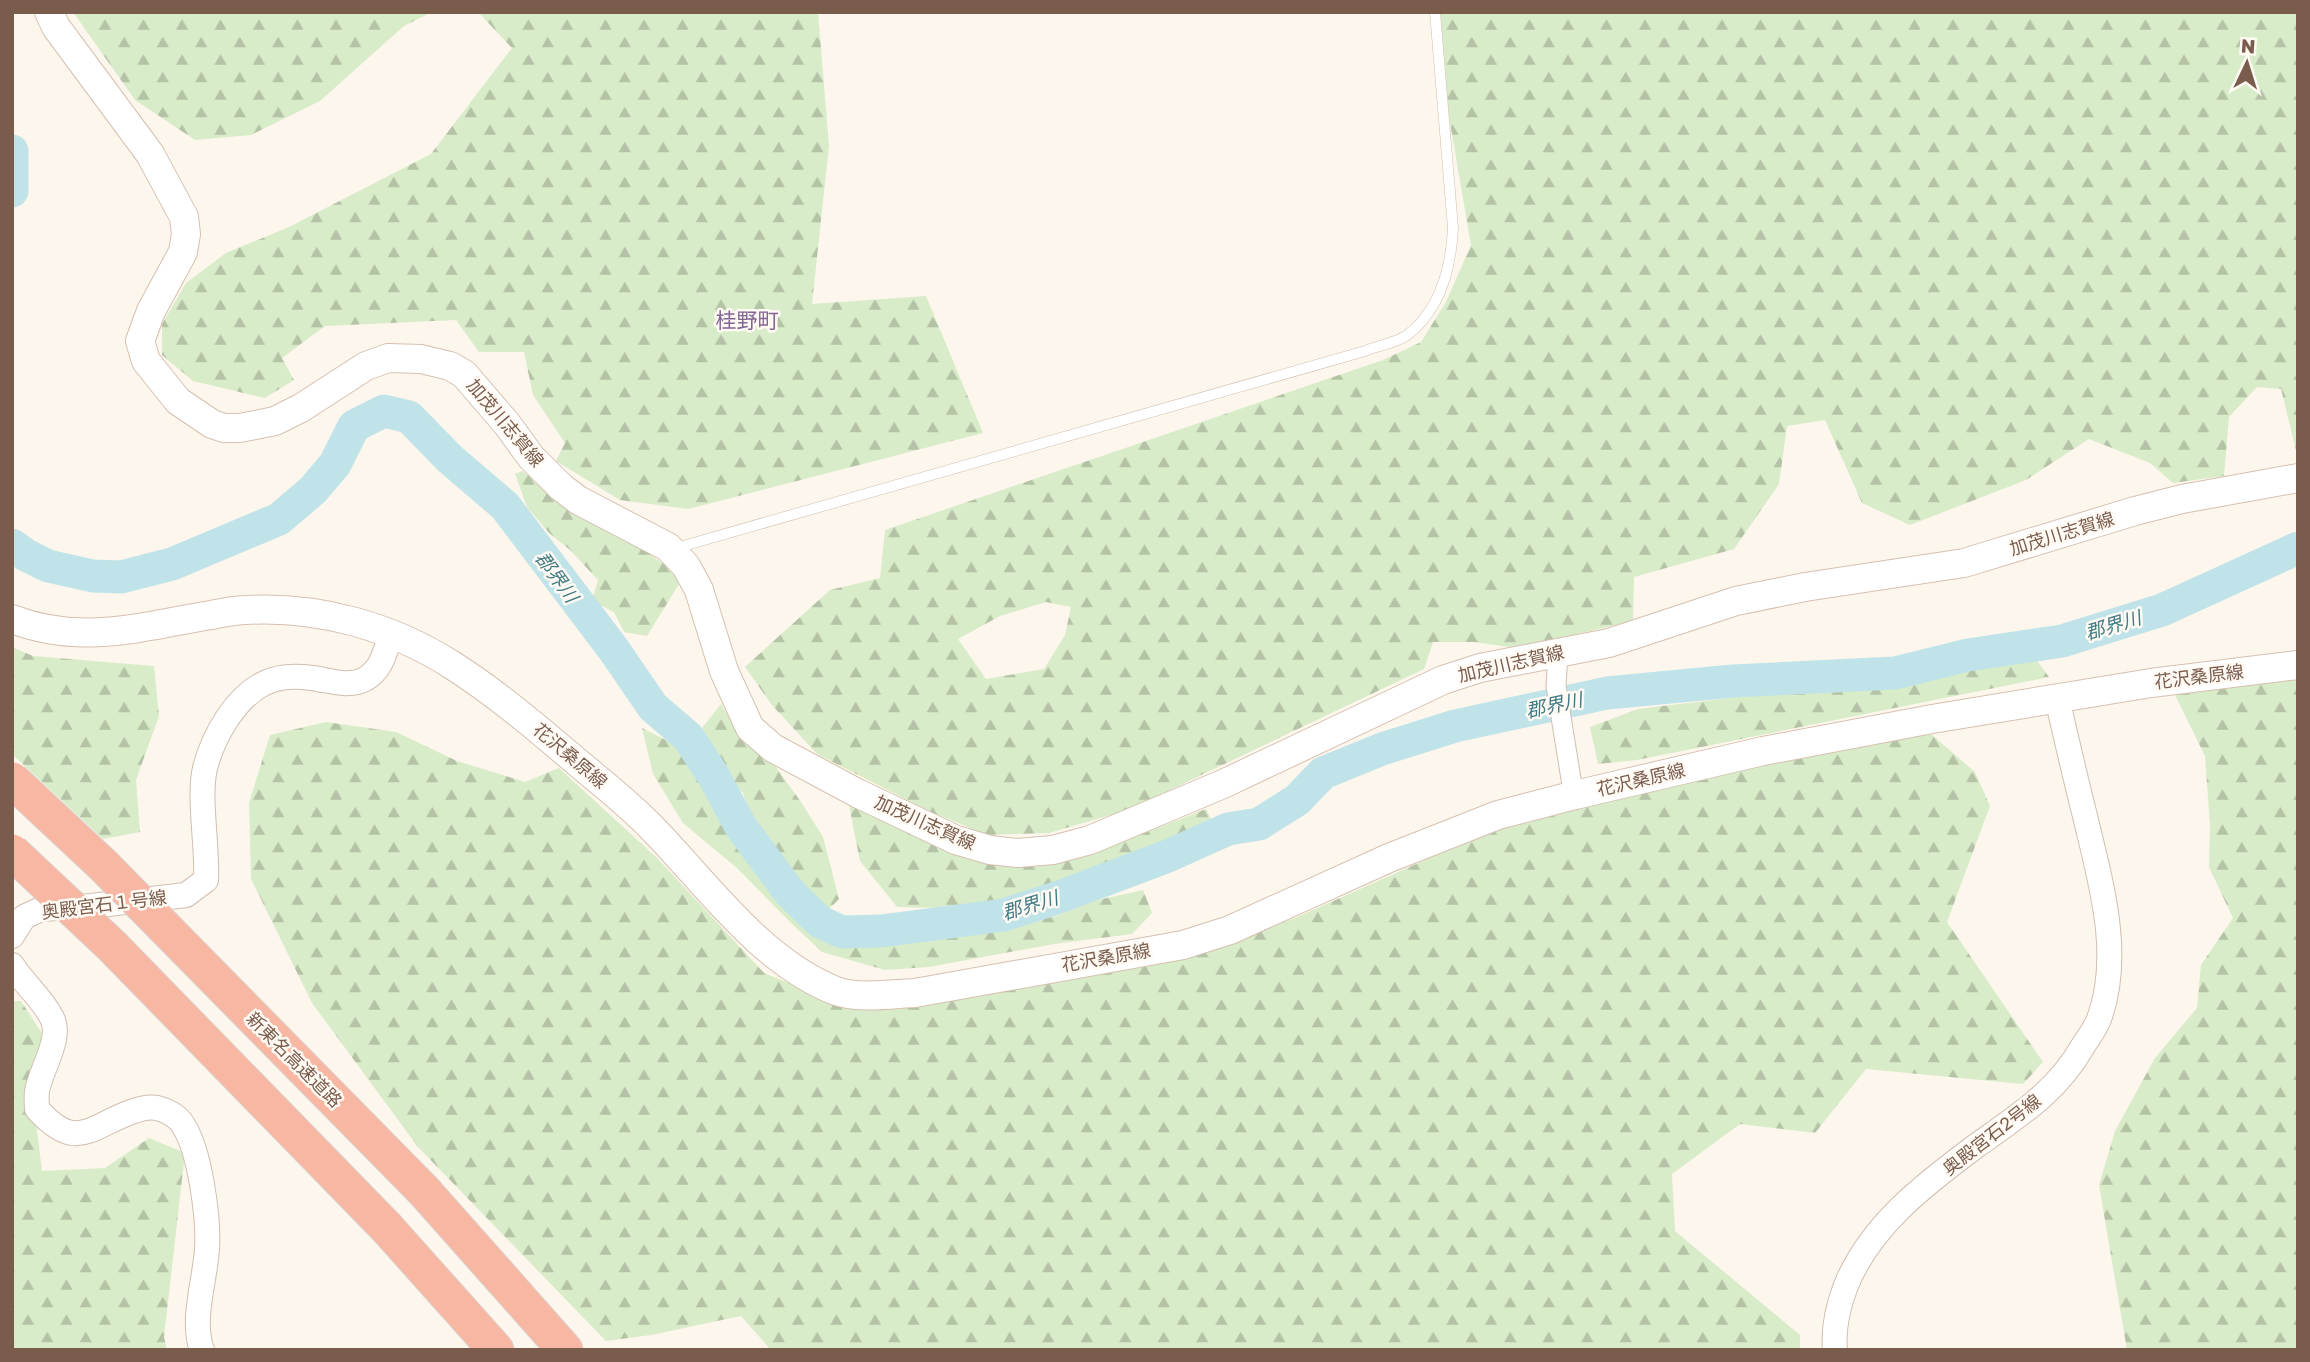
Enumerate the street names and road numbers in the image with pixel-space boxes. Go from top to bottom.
street label: 加茂川志賀線 [463,374,549,471]
street label: 加茂川志賀線 [2007,507,2117,559]
street label: 加茂川志賀線 [1456,640,1566,686]
street label: 花沢桑原線 [2153,660,2245,692]
street label: 花沢桑原線 [529,718,612,793]
street label: 花沢桑原線 [1594,758,1687,800]
street label: 加茂川志賀線 [872,790,979,854]
street label: 奥殿宮石１号線 [40,885,168,923]
street label: 花沢桑原線 [1060,938,1152,976]
street label: 新東名高速道路 [242,1007,347,1112]
street label: 奥殿宮石2号線 [1938,1089,2045,1179]

